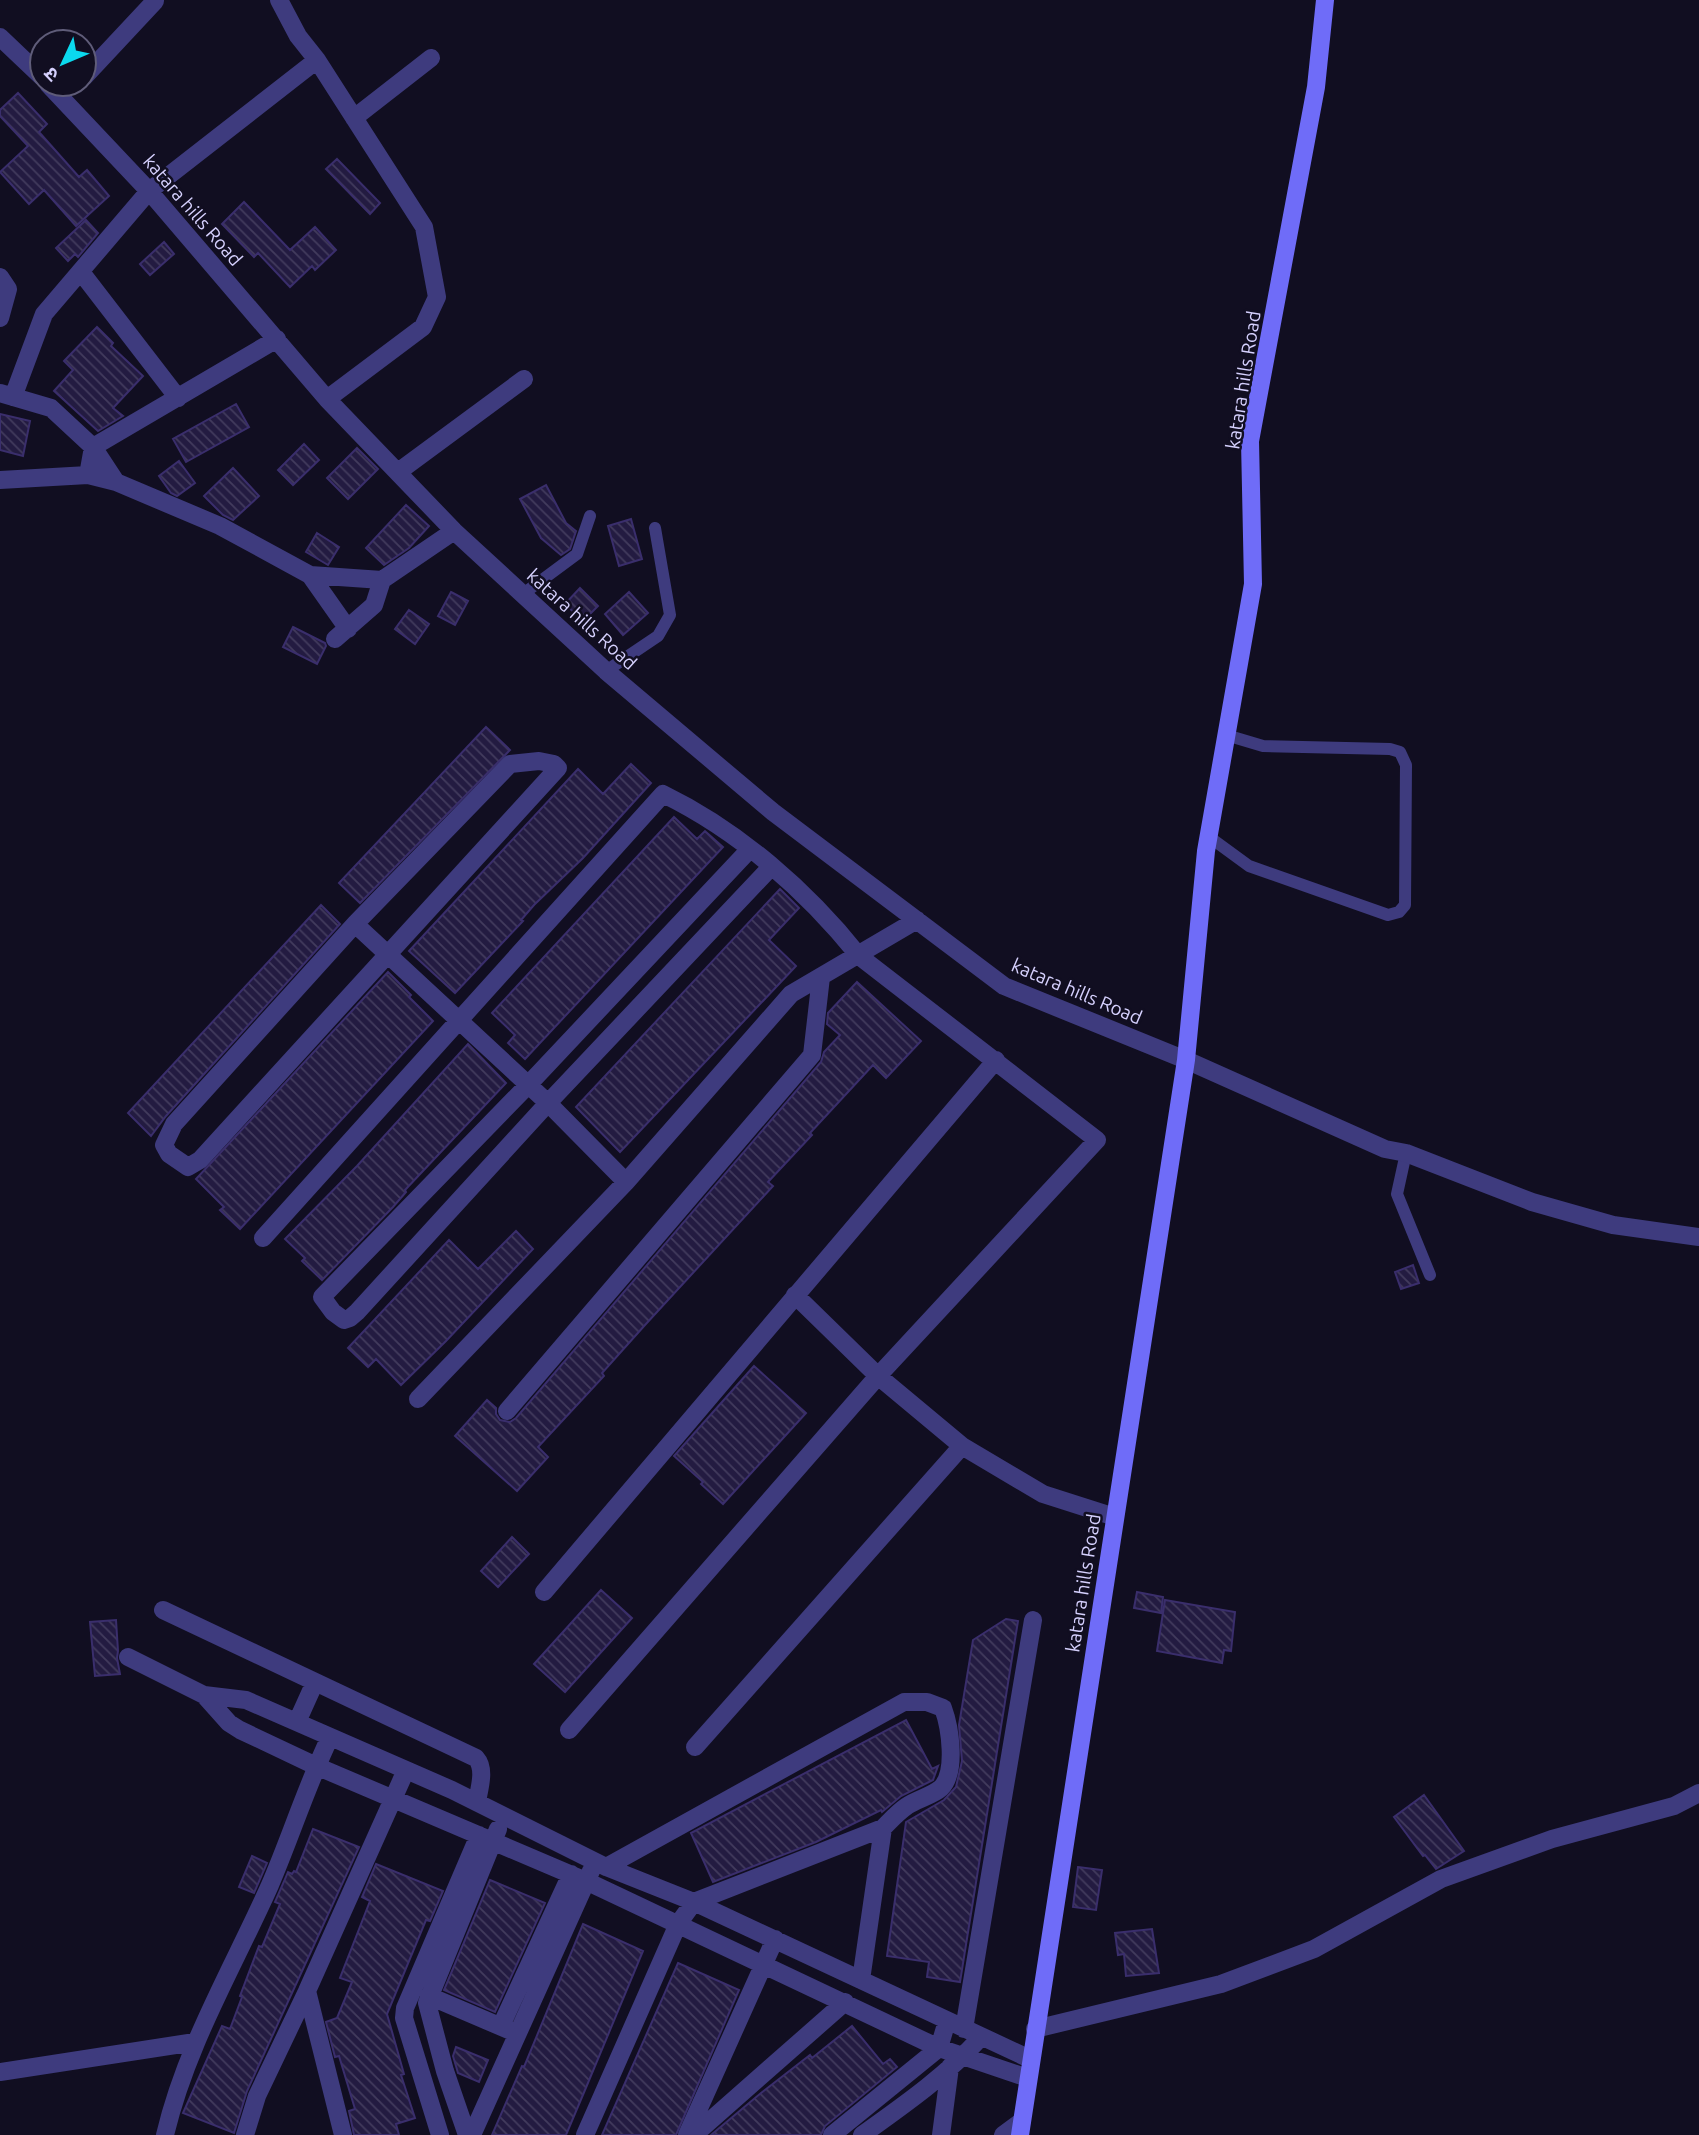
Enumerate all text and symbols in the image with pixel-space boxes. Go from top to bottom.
north arrow [28,28,98,98]
text: उ [38,63,63,86]
street label: katara hills Road [139,150,247,270]
street label: katara hills Road [1221,309,1265,451]
street label: katara hills Road [523,564,641,674]
street label: katara hills Road [1008,954,1146,1028]
street label: katara hills Road [1061,1512,1105,1654]

